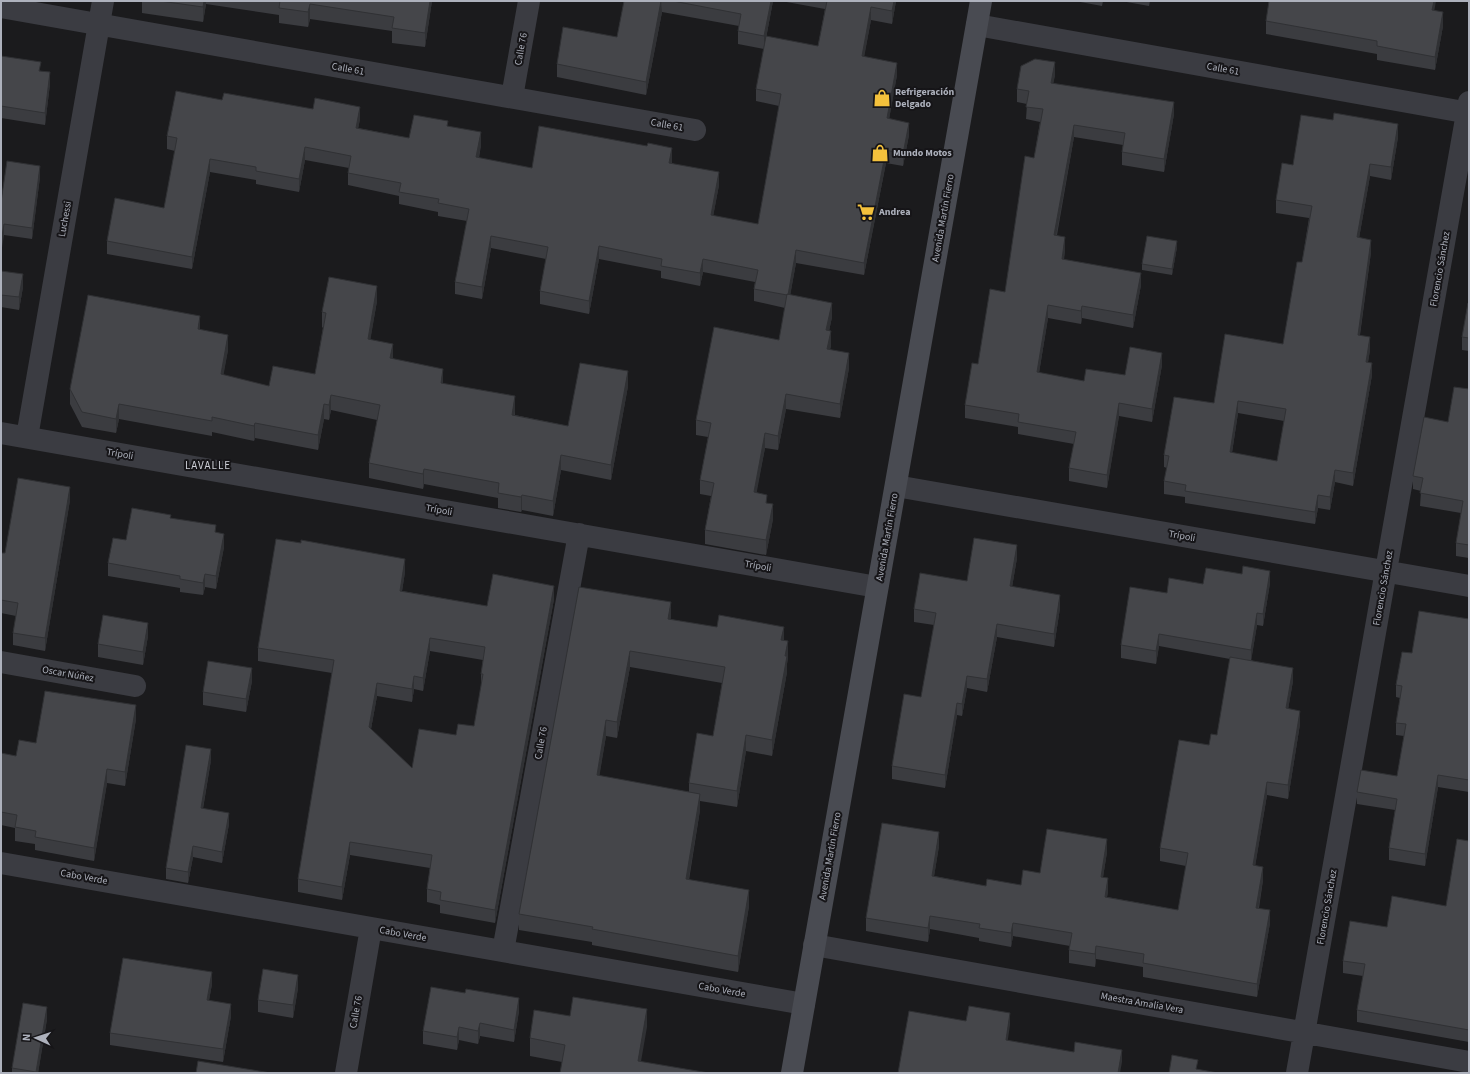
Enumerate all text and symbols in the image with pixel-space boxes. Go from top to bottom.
street label: Calle 76 [511,32,531,66]
street label: Calle 61 [331,59,365,79]
street label: Calle 61 [1206,59,1240,79]
place label: Refrigeración Delgado [895,85,955,111]
shop icon: Refrigeración Delgado [872,88,892,108]
street label: Calle 61 [650,115,684,135]
shop icon: Mundo Motos [870,143,890,163]
place label: Mundo Motos [893,146,952,160]
street label: Avenida Martín Fierro [928,173,958,263]
street label: Luchessi [55,200,75,238]
supermarket icon: Andrea [856,202,876,222]
place label: Andrea [878,205,910,219]
street label: Florencio Sánchez [1426,230,1454,308]
street label: Trípoli [106,445,134,463]
district label: LAVALLE [185,458,231,473]
street label: Avenida Martín Fierro [872,492,902,582]
street label: Trípoli [425,501,453,519]
street label: Trípoli [1168,527,1196,545]
street label: Florencio Sánchez [1369,549,1397,627]
street label: Trípoli [744,557,772,575]
street label: Oscar Núñez [41,663,95,685]
street label: Calle 76 [531,726,551,760]
street label: Avenida Martín Fierro [815,811,845,901]
street label: Cabo Verde [59,866,109,888]
street label: Florencio Sánchez [1313,868,1341,946]
street label: Cabo Verde [378,923,428,945]
street label: Cabo Verde [697,979,747,1001]
street label: Maestra Amalia Vera [1099,989,1185,1017]
street label: Calle 76 [346,995,366,1029]
north arrow [16,1018,56,1058]
text: N [19,1033,34,1042]

